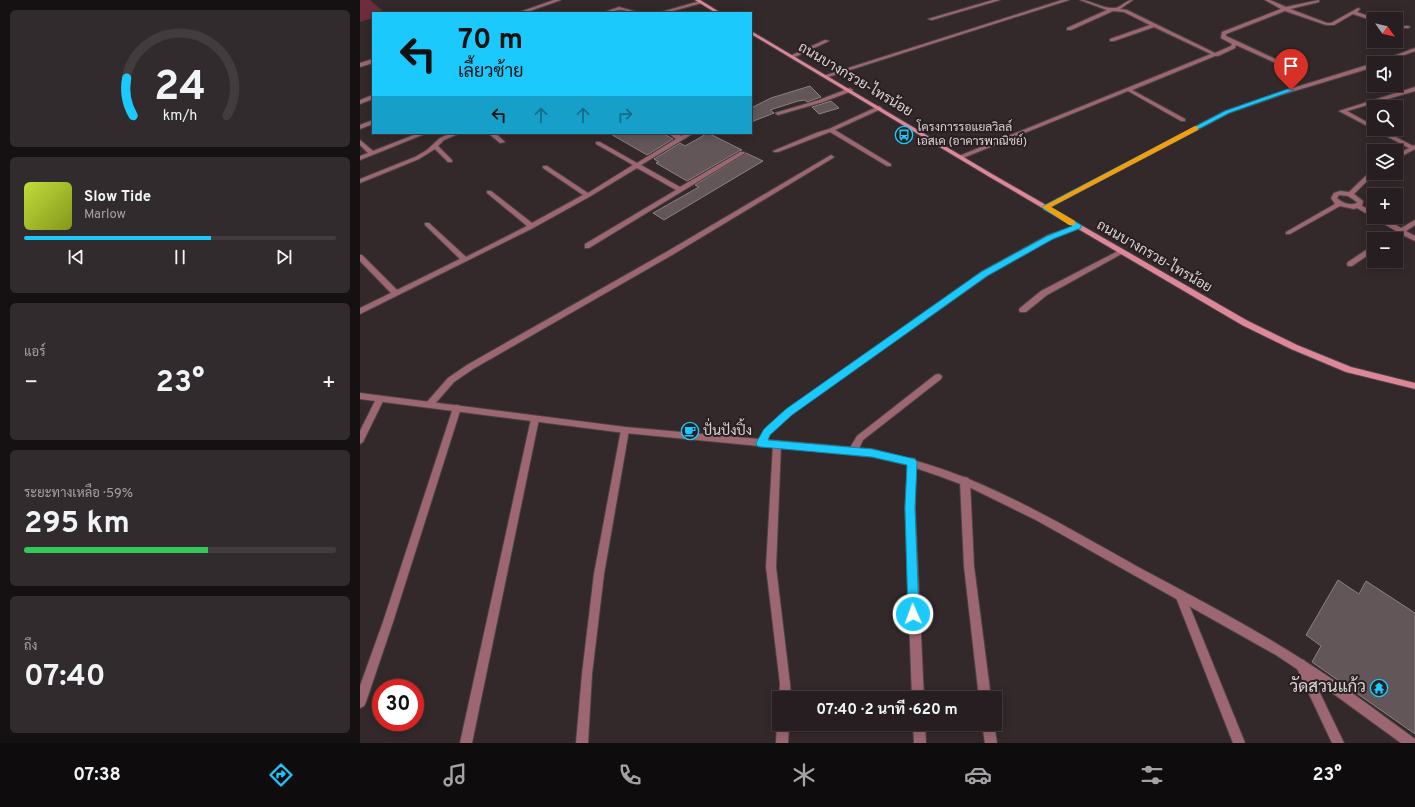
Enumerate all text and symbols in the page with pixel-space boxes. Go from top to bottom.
north arrow [1367,12,1403,48]
map controls [1367,12,1403,268]
text: 70 m [458,23,523,59]
icon: left [392,28,444,80]
street label: ถนนบางกรวย-ไทรน้อย [795,37,916,121]
pin [1274,49,1308,90]
icon: arrive [1280,55,1302,77]
button: sound [1367,56,1403,92]
text: เลี้ยวซ้าย [458,61,524,84]
text: 24 [154,62,206,115]
button: search [1367,100,1403,136]
icon: left [488,104,510,126]
icon: ahead [530,104,552,126]
icon: ahead [572,104,594,126]
icon: right [614,104,636,126]
text: km/h [163,107,197,125]
place label: โครงการรอแยลวิลล์ เอสเค (อาคารพาณิชย์) [916,119,1027,150]
bus stop icon: โครงการรอแยลวิลล์ เอสเค (อาคารพาณิชย์) [894,125,914,145]
button: layers [1367,144,1403,180]
text: Slow Tide [84,188,151,207]
button: + [1367,188,1403,224]
text: Marlow [84,207,126,223]
street label: ถนนบางกรวย-ไทรน้อย [1093,215,1216,297]
button: − [1367,232,1403,268]
icon: previous [65,246,87,268]
icon: pause [169,246,191,268]
icon: next [273,246,295,268]
text: แอร์ [24,345,45,361]
text: 23° [156,365,204,402]
text: − [24,370,38,397]
text: + [322,370,336,397]
place label: ปั่นปังปิ้ง [703,418,752,440]
cafe icon: ปั่นปังปิ้ง [680,421,700,441]
text: ระยะทางเหลือ · 59% [24,486,133,502]
text: 295 km [24,506,130,543]
position arrow [892,593,934,635]
text: ถึง [24,639,37,655]
text: 07:40 [24,659,106,696]
place label: วัดสวนแก้ว [1290,676,1366,699]
temple icon: วัดสวนแก้ว [1369,678,1389,698]
speed limit sign: 30 [372,679,424,731]
text: 07:40 · 2 นาที · 620 m [816,701,958,720]
icon: directions [267,761,295,789]
icon: music [441,761,469,789]
icon: phone [616,761,644,789]
icon: climate [790,761,818,789]
icon: car [964,761,992,789]
icon: filters [1138,761,1166,789]
text: 07:38 [73,764,121,787]
text: 23° [1313,764,1342,787]

